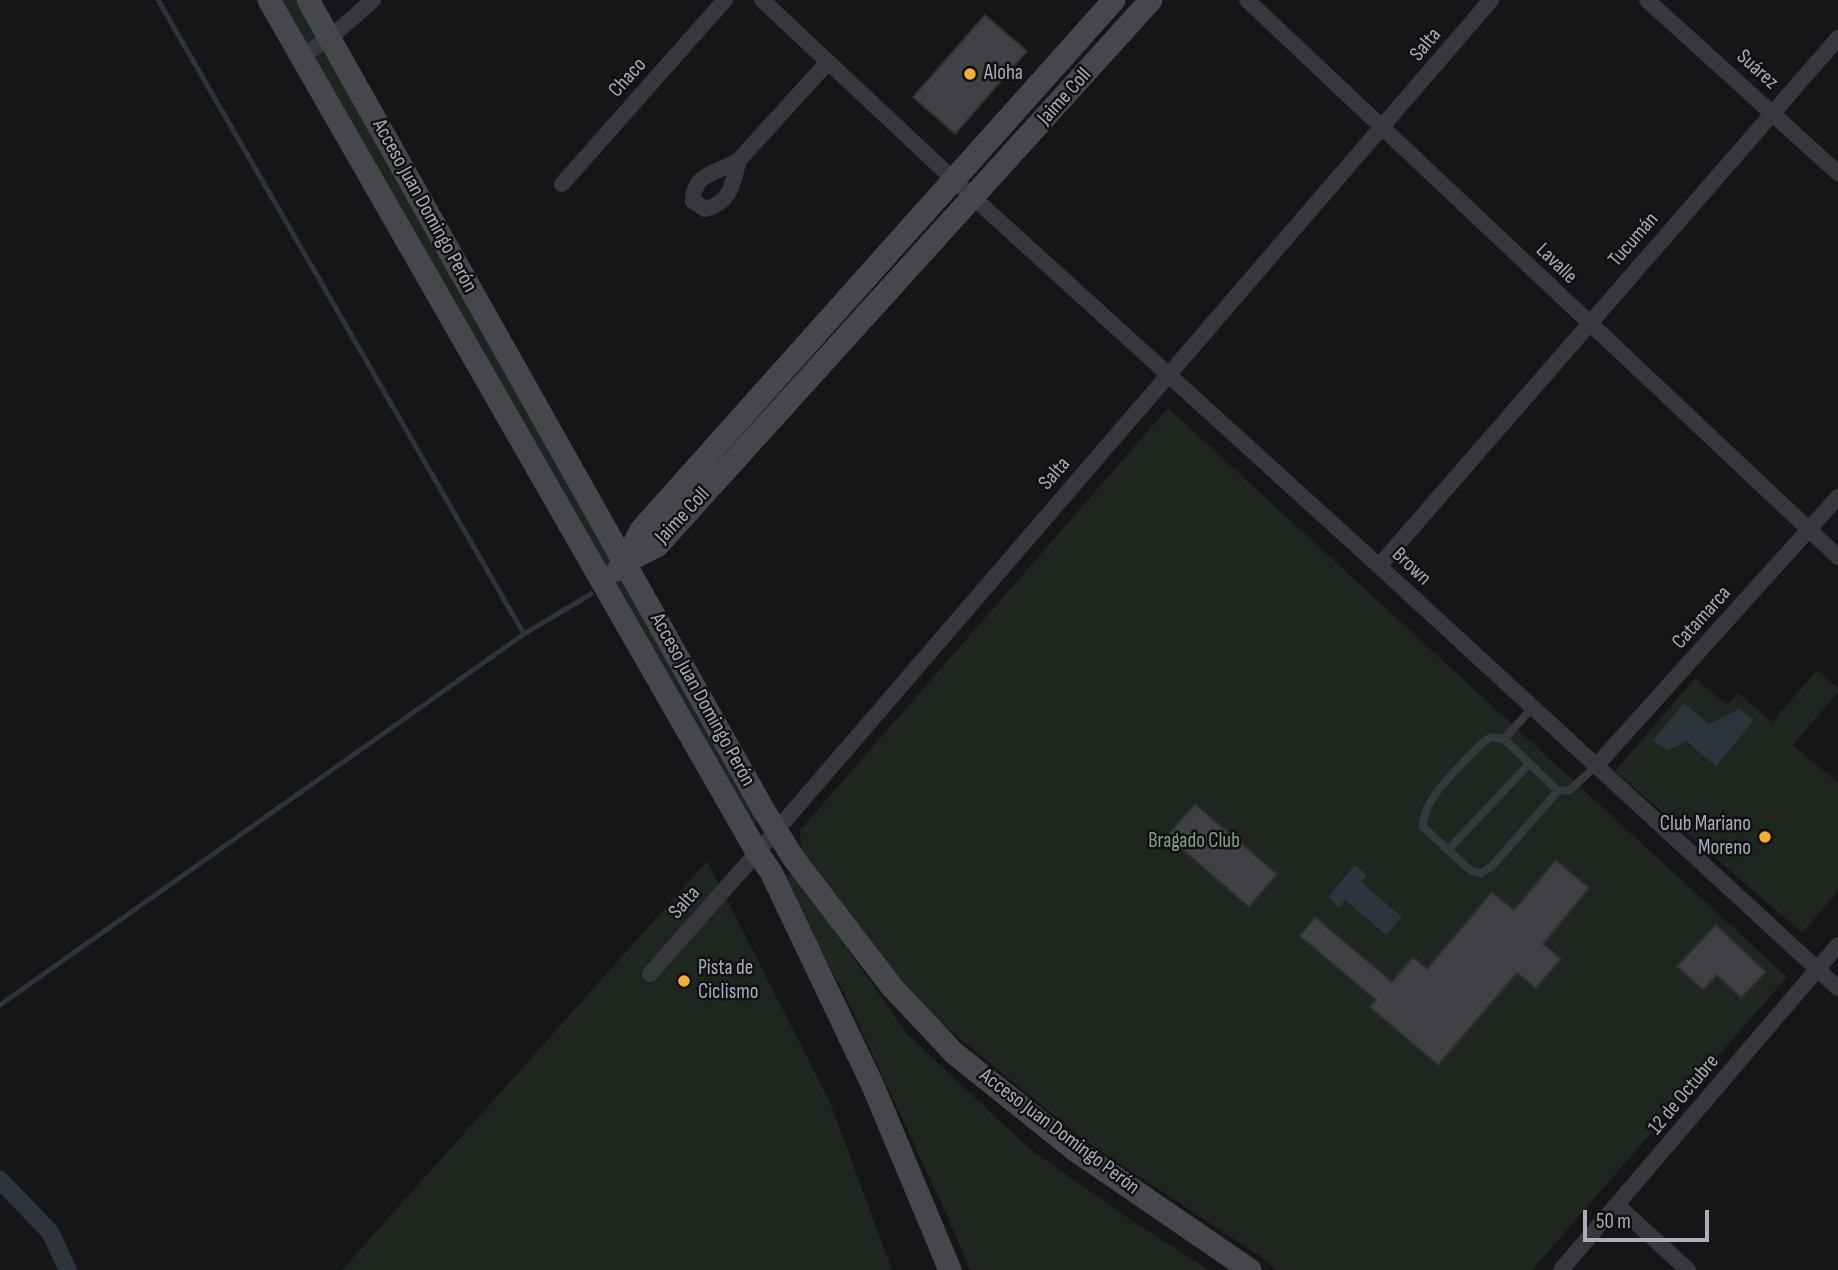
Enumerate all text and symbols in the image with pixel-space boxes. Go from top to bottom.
street label: Salta [1405,23,1447,67]
street label: Suárez [1731,45,1783,95]
street label: Chaco [604,53,652,103]
place label: Aloha [984,61,1023,87]
street label: Jaime Coll [1033,63,1097,131]
marker: Aloha [962,66,978,82]
street label: Acceso Juan Domingo Perón [366,115,482,297]
street label: Tucumán [1604,208,1664,272]
street label: Lavalle [1530,238,1582,290]
street label: Salta [1034,452,1076,496]
street label: Jaime Coll [651,483,715,549]
street label: Brown [1386,543,1436,591]
street label: Catamarca [1667,581,1737,655]
street label: Acceso Juan Domingo Perón [644,609,760,791]
place label: Club Mariano Moreno [1660,812,1751,862]
park label: Bragado Club [1148,829,1240,855]
marker: Club Mariano Moreno [1757,829,1773,845]
street label: Salta [664,881,706,925]
place label: Pista de Ciclismo [698,956,758,1006]
marker: Pista de Ciclismo [676,973,692,989]
street label: 12 de Octubre [1643,1050,1725,1140]
street label: Acceso Juan Domingo Perón [974,1064,1144,1200]
scale bar [1586,1196,1712,1240]
text: 50 m [1596,1209,1631,1234]

